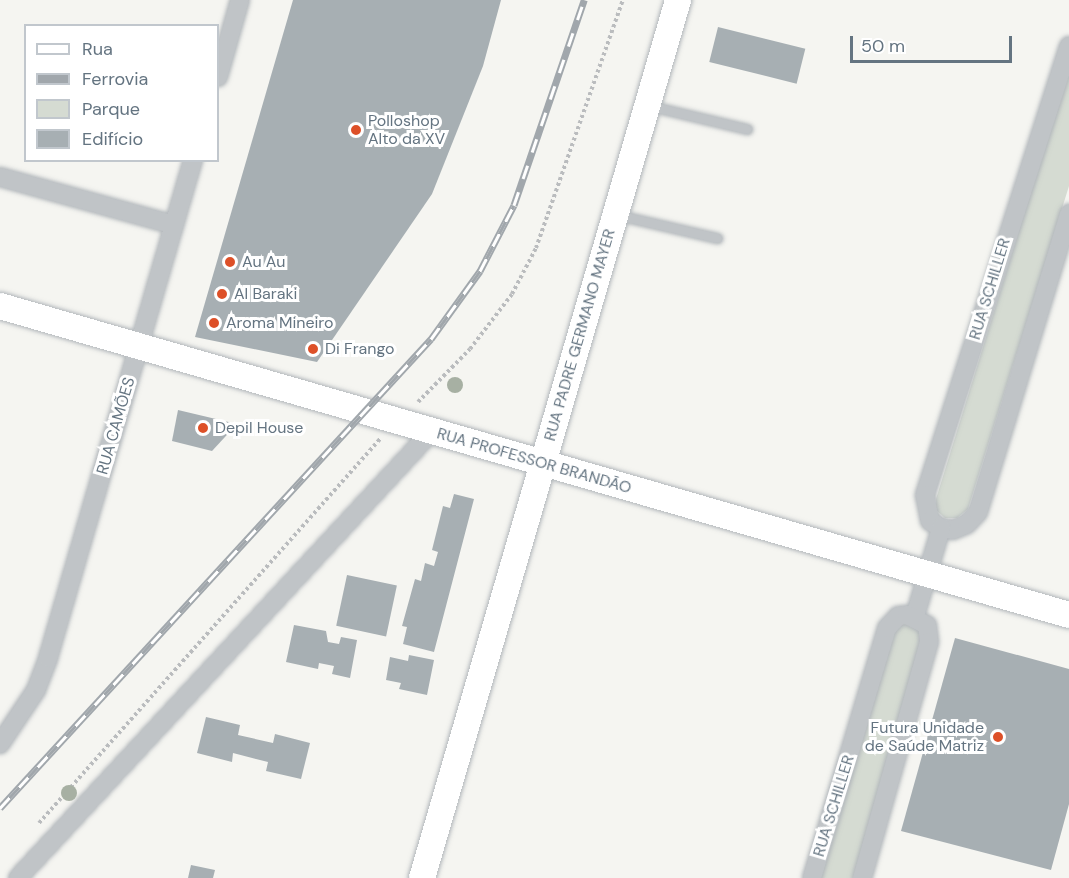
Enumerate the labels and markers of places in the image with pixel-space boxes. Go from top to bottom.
place label: Polloshop Alto da XV [368,111,445,149]
marker: Polloshop Alto da XV [349,123,363,137]
place label: Au Au [242,252,285,272]
marker: Au Au [223,255,237,269]
place label: Al Baraki [234,284,297,304]
marker: Al Baraki [215,287,229,301]
place label: Aroma Mineiro [226,313,333,333]
marker: Aroma Mineiro [207,316,221,330]
place label: Di Frango [325,339,395,359]
marker: Di Frango [306,342,320,356]
place label: Depil House [215,418,303,438]
marker: Depil House [196,421,210,435]
place label: Futura Unidade de Saúde Matriz [865,718,984,756]
marker: Futura Unidade de Saúde Matriz [989,728,1007,746]

